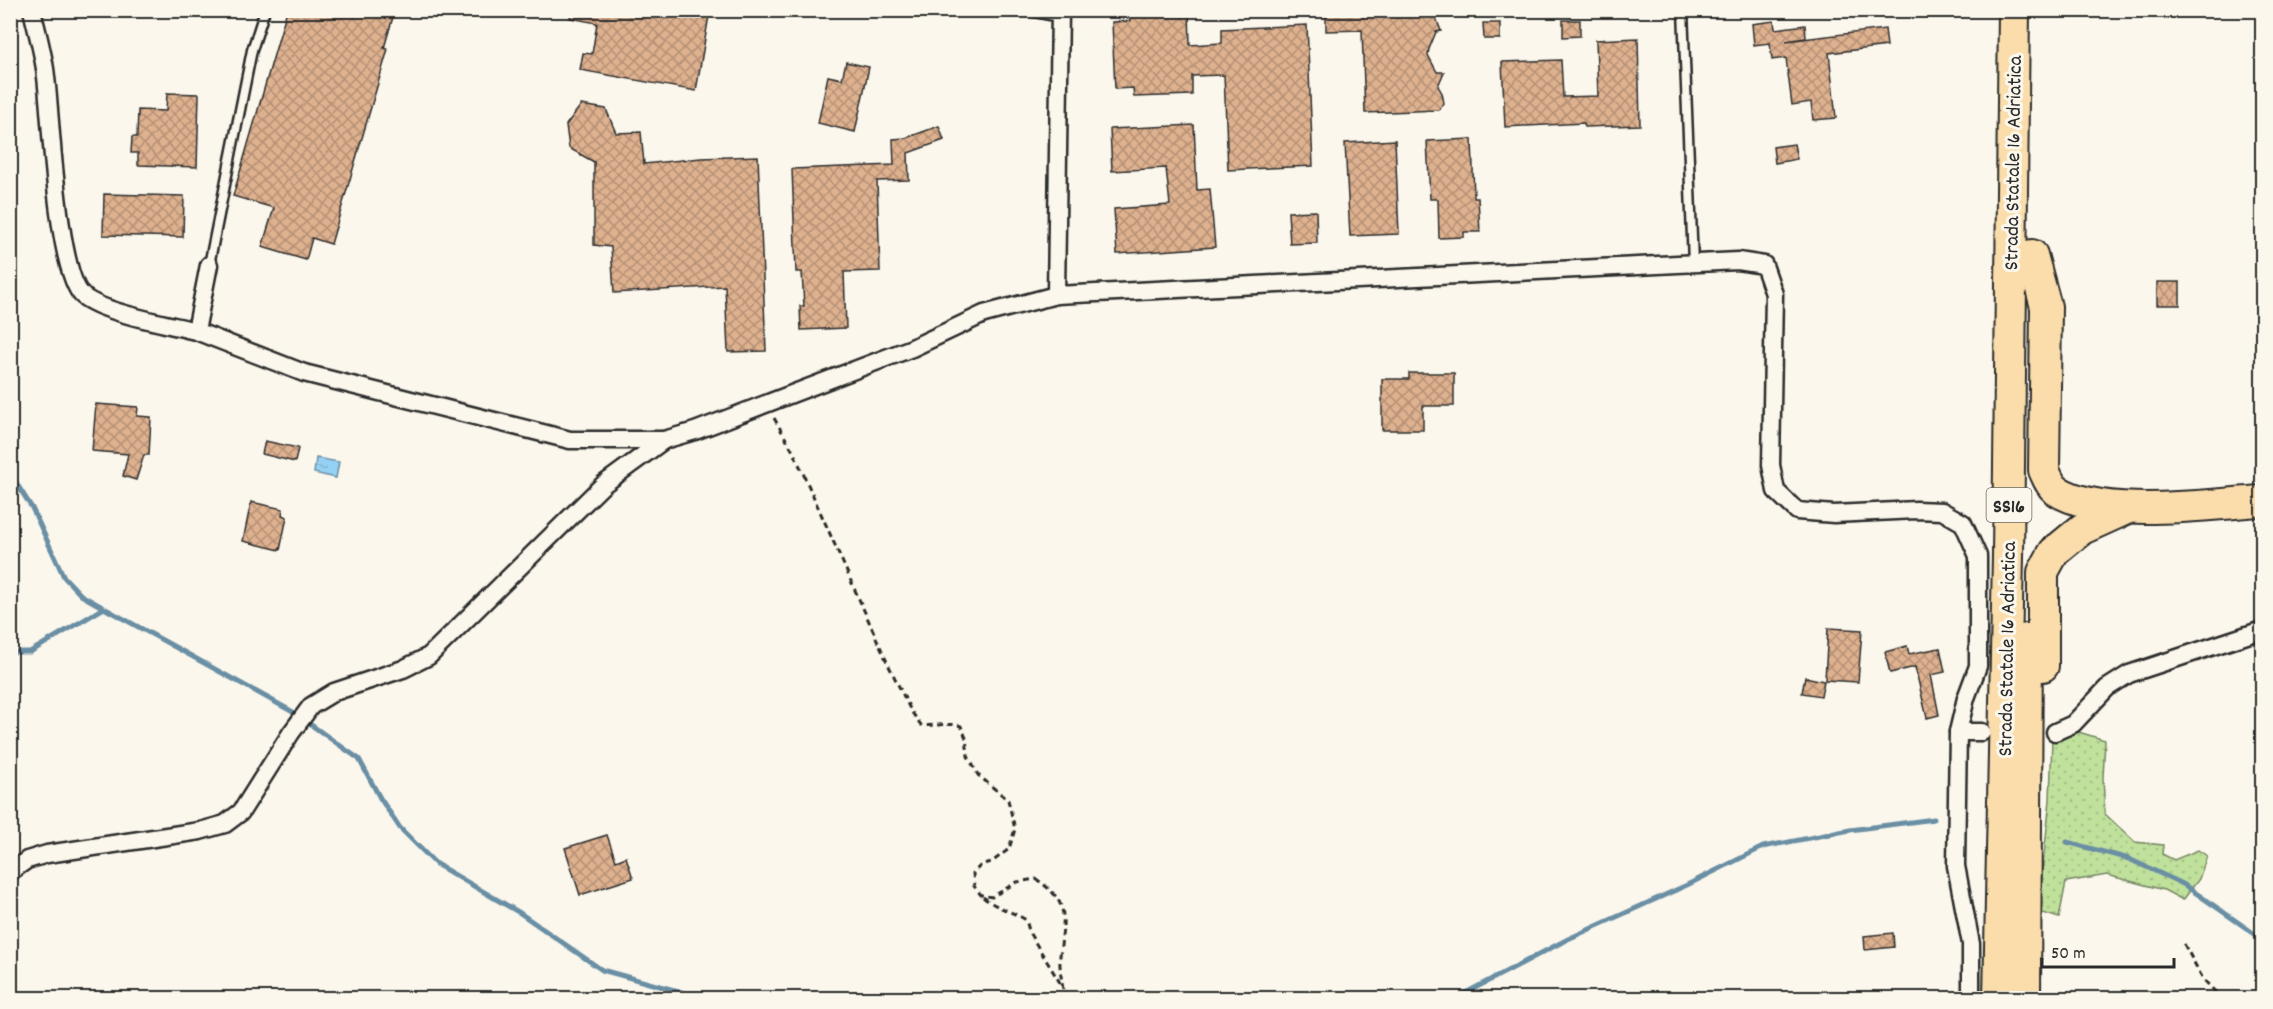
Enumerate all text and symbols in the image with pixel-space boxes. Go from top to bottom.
street label: Strada Statale 16 Adriatica [1998,54,2032,271]
road number: SS16 [1986,488,2032,522]
street label: Strada Statale 16 Adriatica [1992,540,2026,757]
scale bar [2042,931,2174,969]
text: 50 m [2051,942,2086,967]

